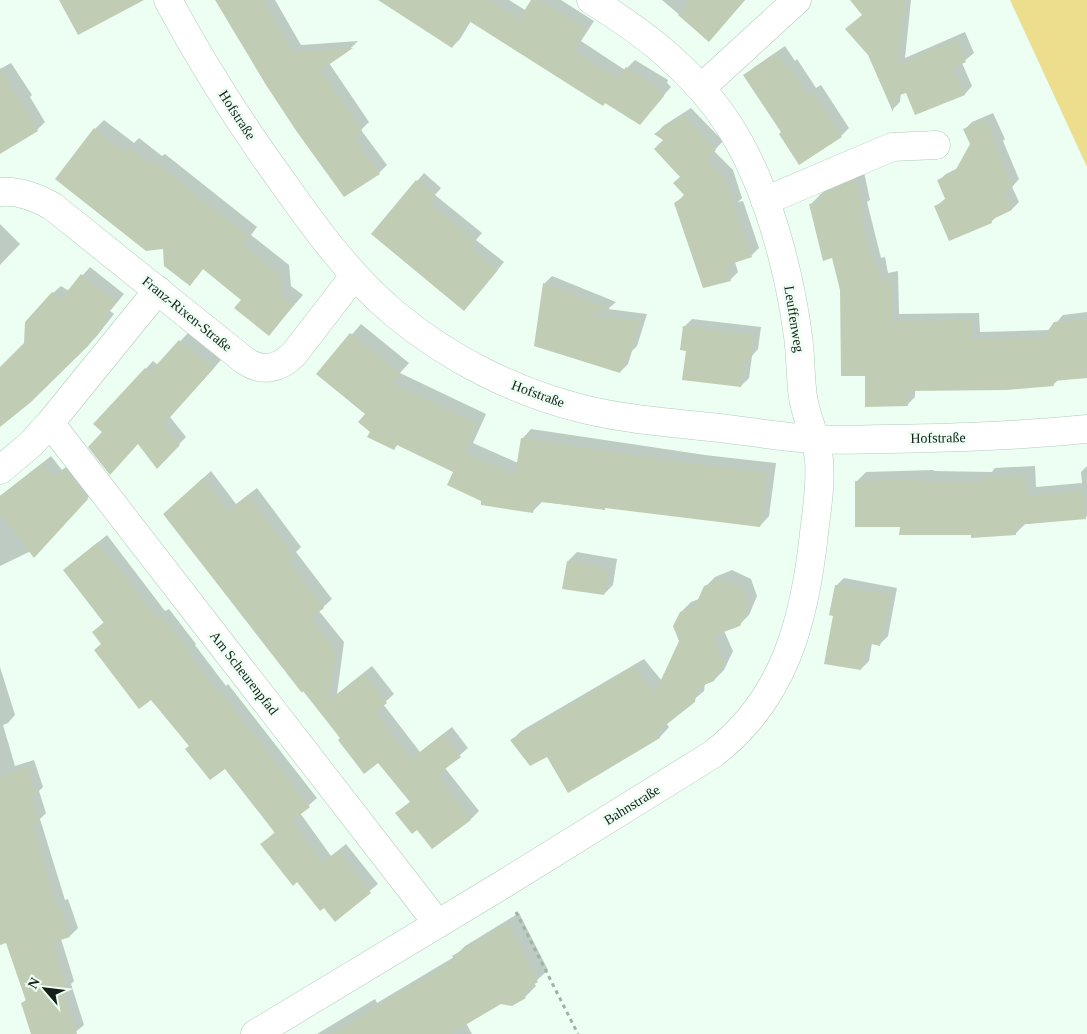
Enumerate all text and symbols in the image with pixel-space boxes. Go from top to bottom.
street label: Hofstraße [216,88,258,142]
street label: Franz-Rixen-Straße [139,273,235,355]
street label: Leuffenweg [781,285,807,353]
street label: Hofstraße [509,378,567,410]
street label: Hofstraße [910,430,966,446]
street label: Am Scheurenpfad [207,628,281,718]
street label: Bahnstraße [601,782,663,828]
north arrow [20,964,70,1014]
text: N [25,975,43,991]

